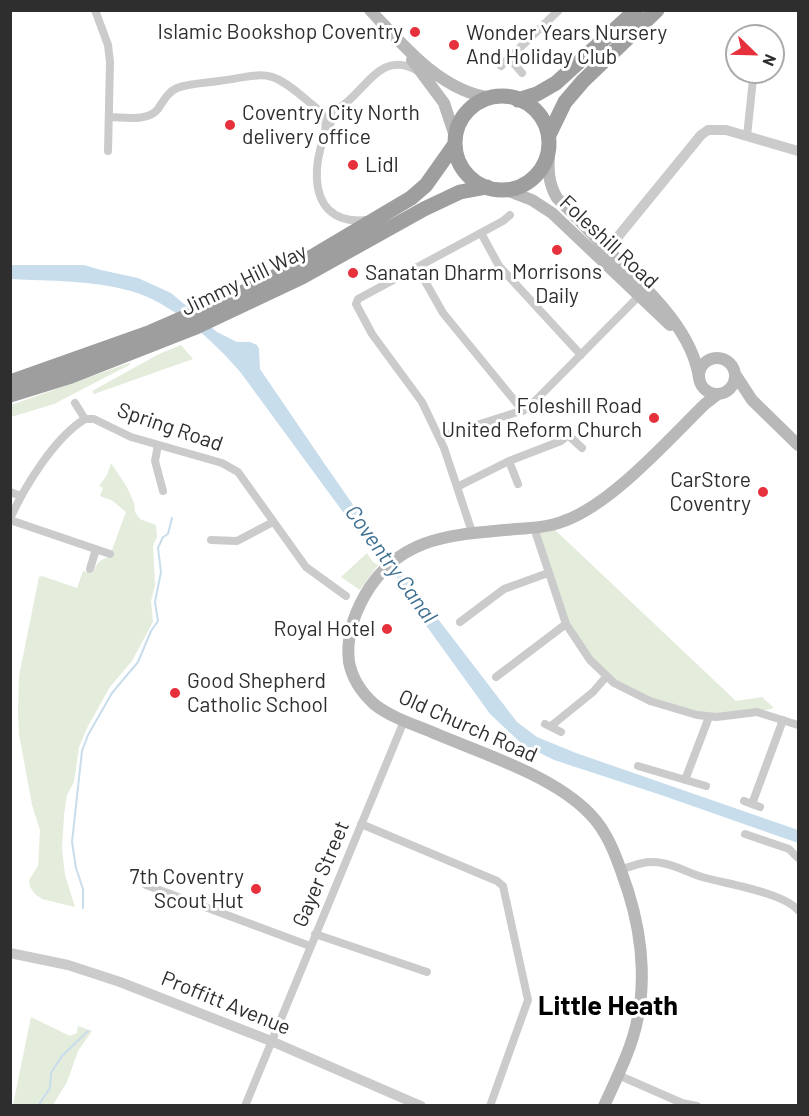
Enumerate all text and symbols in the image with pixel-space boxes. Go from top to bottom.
place label: Islamic Bookshop Coventry [158,19,403,45]
place label: Wonder Years Nursery And Holiday Club [466,20,667,70]
north arrow [725,24,785,84]
marker: Islamic Bookshop Coventry [408,25,422,39]
marker: Wonder Years Nursery And Holiday Club [447,38,461,52]
text: N [759,52,781,69]
place label: Coventry City North delivery office [242,100,420,150]
marker: Coventry City North delivery office [223,118,237,132]
place label: Lidl [365,152,399,178]
marker: Lidl [346,158,360,172]
street label: Foleshill Road [555,190,663,294]
street label: Jimmy Hill Way [177,239,311,321]
marker: Morrisons Daily [550,243,564,257]
place label: Morrisons Daily [512,259,602,309]
place label: Sanatan Dharm [365,260,504,286]
marker: Sanatan Dharm [346,266,360,280]
place label: Foleshill Road United Reform Church [441,393,642,443]
street label: Spring Road [114,397,226,457]
marker: Foleshill Road United Reform Church [647,411,661,425]
place label: CarStore Coventry [670,467,751,517]
marker: CarStore Coventry [756,485,770,499]
water label: Coventry Canal [339,500,443,628]
place label: Royal Hotel [274,616,375,642]
marker: Royal Hotel [380,622,394,636]
place label: Good Shepherd Catholic School [187,668,328,718]
street label: Old Church Road [395,684,541,768]
marker: Good Shepherd Catholic School [168,686,182,700]
street label: Gayer Street [287,817,355,931]
place label: 7th Coventry Scout Hut [129,864,244,914]
marker: 7th Coventry Scout Hut [249,882,263,896]
street label: Proffitt Avenue [158,966,294,1040]
district label: Little Heath [538,990,678,1022]

